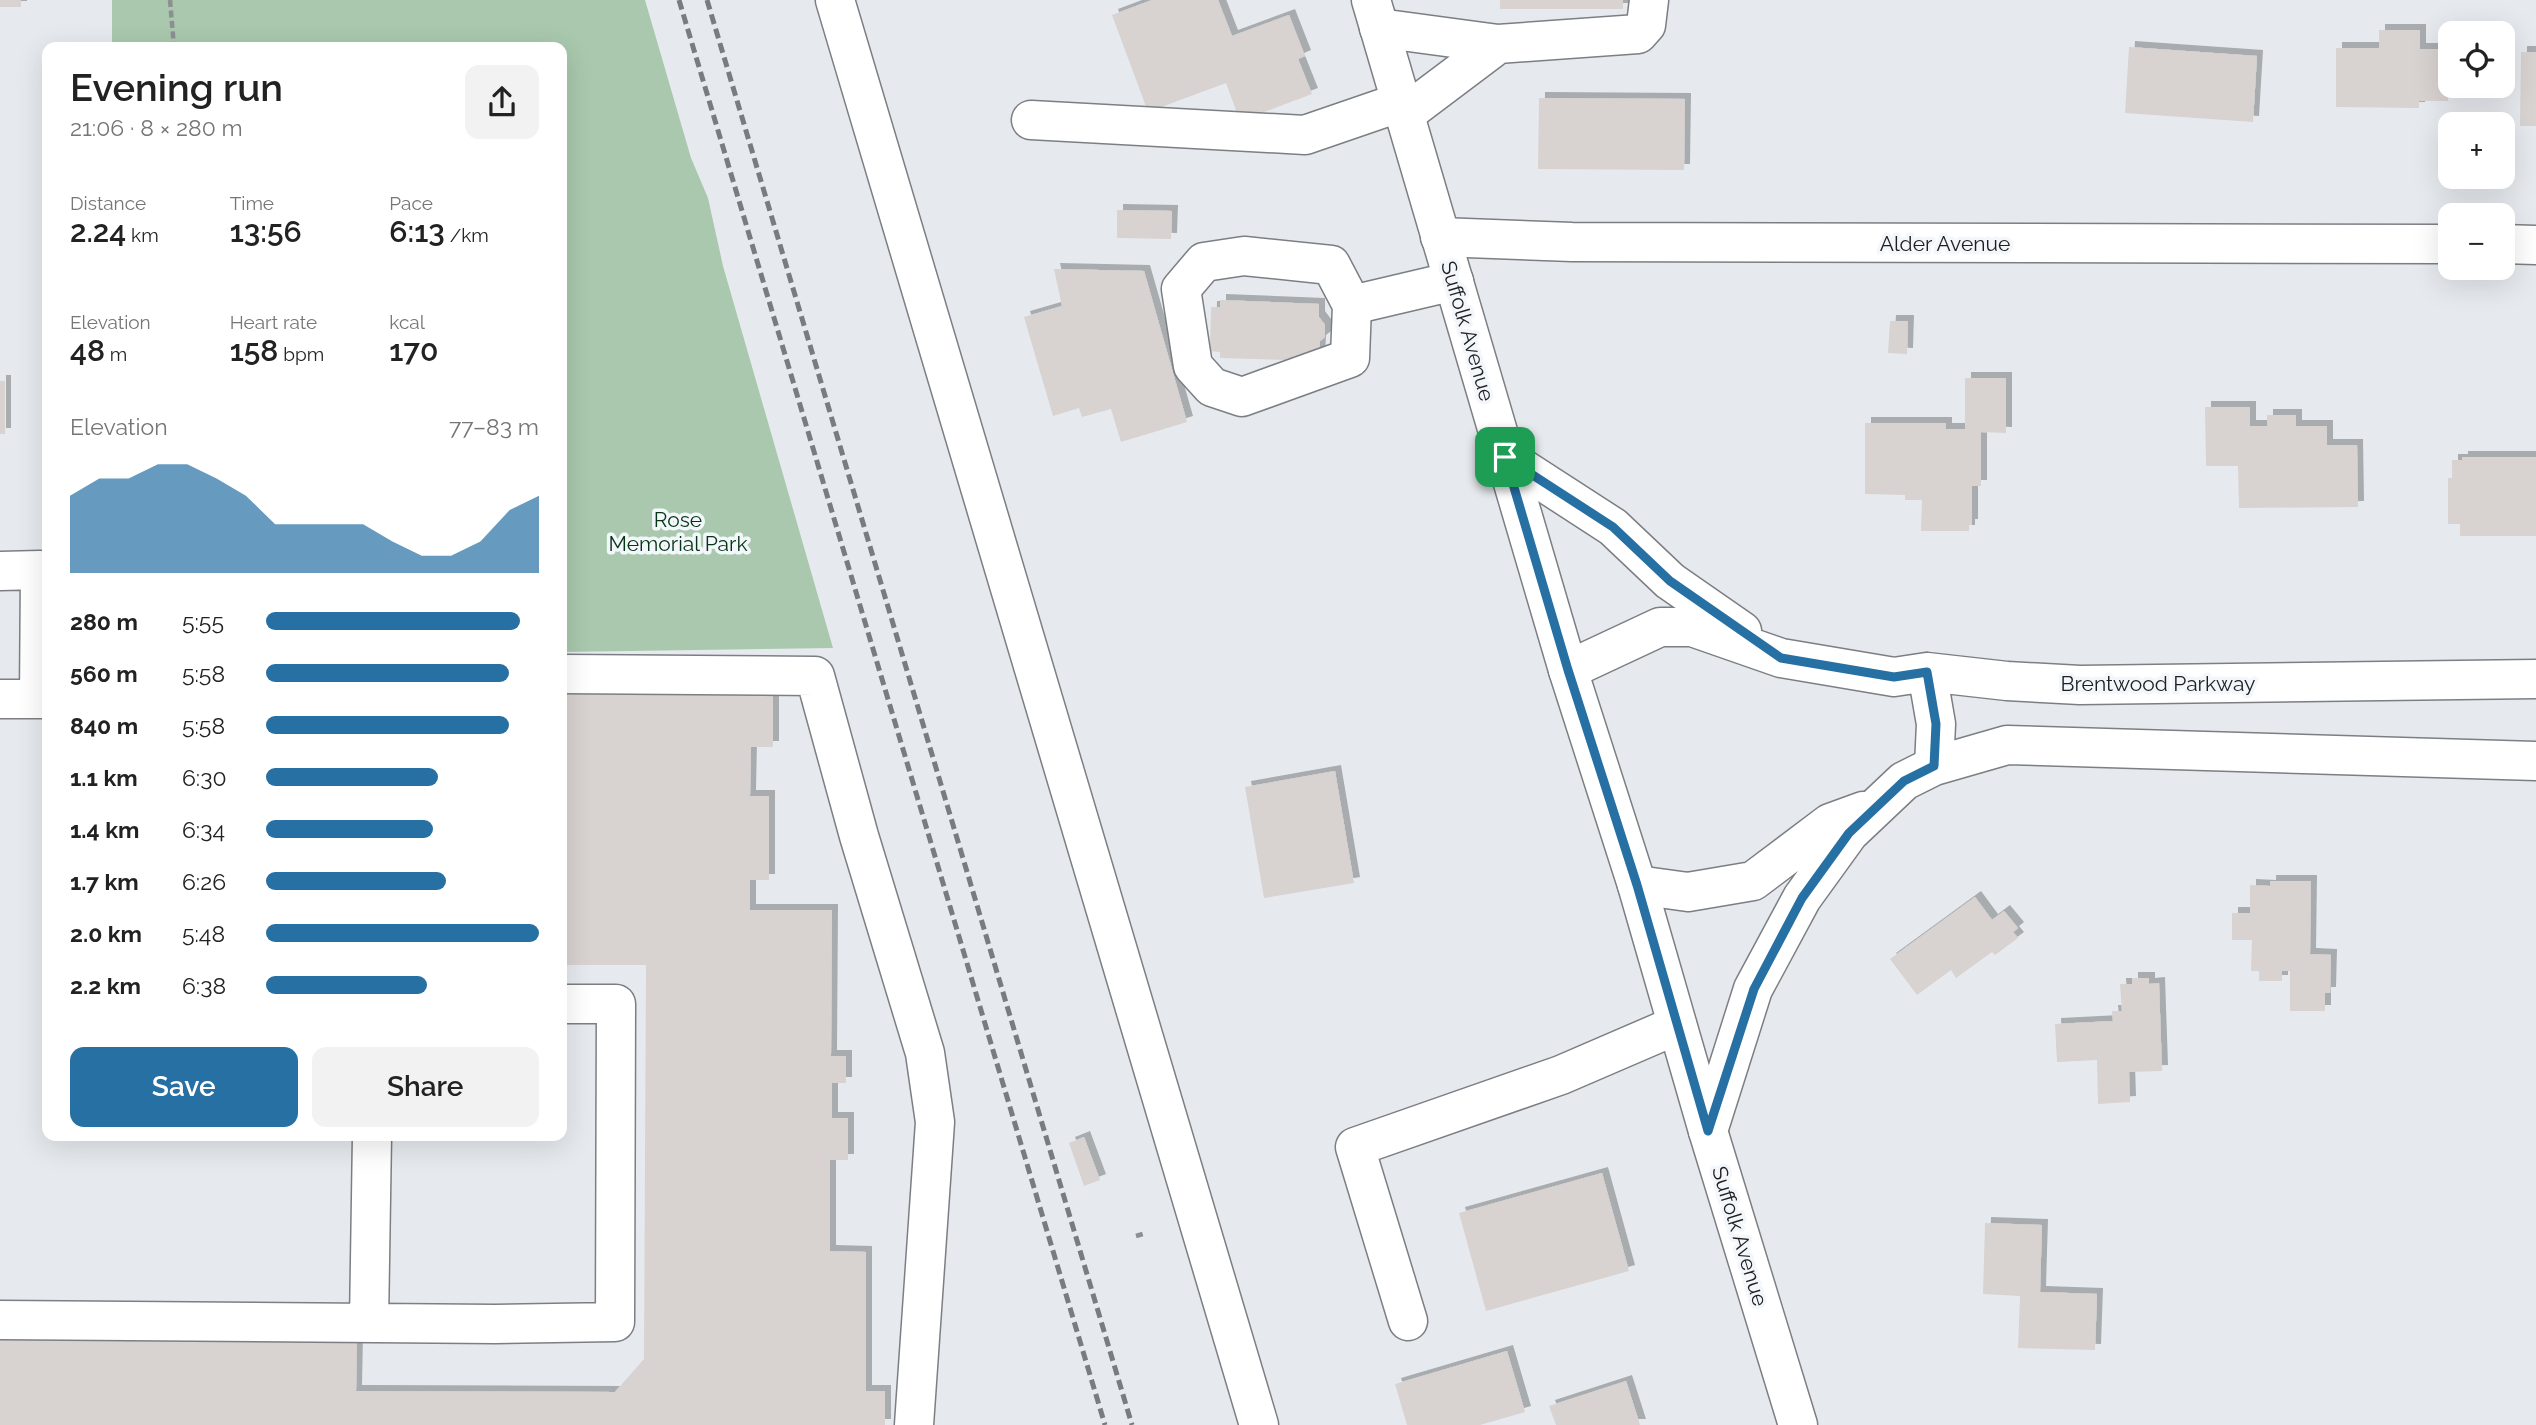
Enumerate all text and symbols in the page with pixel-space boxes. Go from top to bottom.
map controls [2438,21,2515,280]
button: locate [2438,21,2515,98]
text: Evening run [70,65,283,110]
button: share [465,65,539,139]
button: + [2438,112,2515,189]
text: 21:06 · 8 × 280 m [70,114,243,141]
text: Distance [70,192,146,214]
text: Time [230,192,274,214]
text: Pace [389,192,433,214]
button: − [2438,203,2515,280]
text: 2.24 [70,214,126,249]
text: 13:56 [230,214,302,249]
text: 6:13 [389,214,445,249]
text: km [126,224,159,246]
text: /km [445,224,489,246]
street label: Alder Avenue [1880,231,2010,256]
street label: Suffolk Avenue [1436,258,1500,404]
text: Elevation [70,311,151,333]
text: Heart rate [230,311,317,333]
text: kcal [389,311,425,333]
text: 48 [70,333,105,368]
text: 158 [230,333,278,368]
text: 170 [389,333,438,368]
text: m [105,343,127,365]
text: bpm [278,343,324,365]
text: Elevation [70,413,168,440]
text: 77–83 m [449,413,539,440]
pin [1475,427,1535,487]
icon: arrive [1486,438,1524,476]
park label: Rose Memorial Park [608,507,748,556]
text: 280 m [70,608,138,635]
text: 5:55 [182,608,224,635]
text: 560 m [70,660,138,687]
text: 5:58 [182,660,225,687]
street label: Brentwood Parkway [2061,671,2255,696]
text: 840 m [70,712,138,739]
text: 5:58 [182,712,225,739]
text: 1.1 km [70,764,138,791]
text: 6:30 [182,764,227,791]
text: 1.4 km [70,816,139,843]
text: 6:34 [182,816,225,843]
text: 1.7 km [70,868,139,895]
text: 6:26 [182,868,226,895]
text: 2.0 km [70,920,142,947]
text: 5:48 [182,920,225,947]
text: 2.2 km [70,972,141,999]
text: 6:38 [182,972,226,999]
button: Save [70,1047,298,1127]
button: Share [312,1047,539,1127]
street label: Suffolk Avenue [1707,1163,1773,1309]

